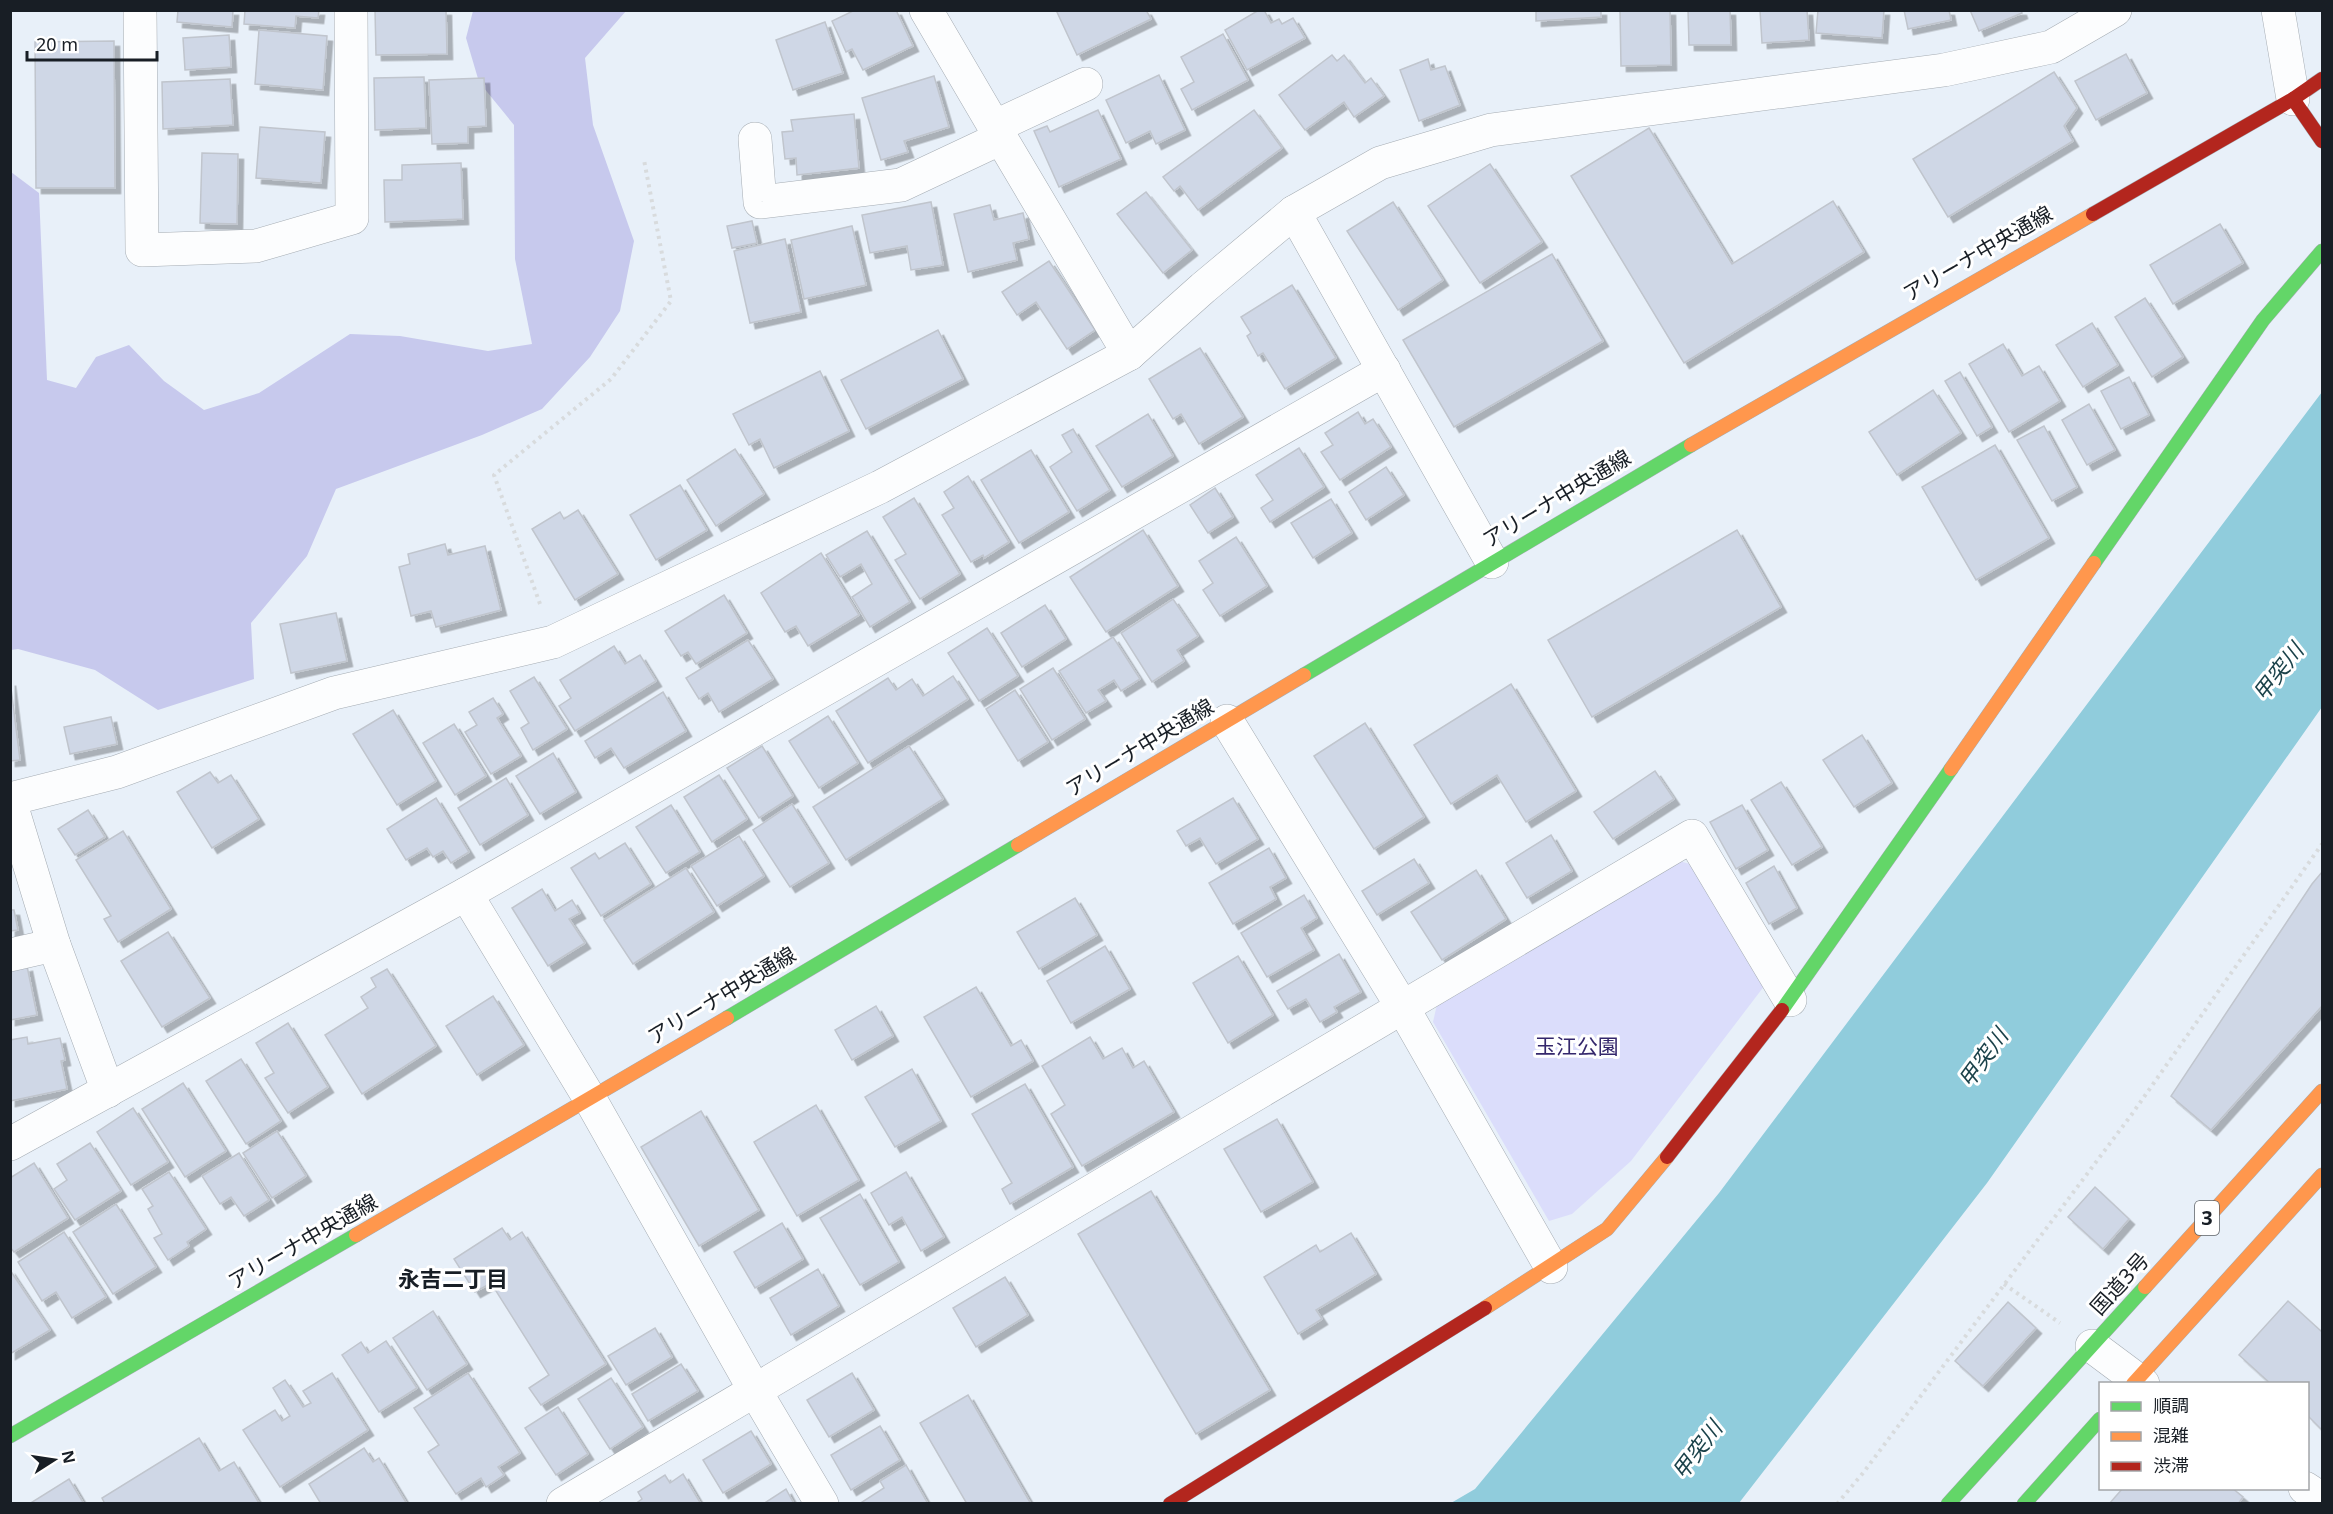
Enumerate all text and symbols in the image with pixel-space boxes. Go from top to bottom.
scale bar [27,24,158,62]
text: 20 m [36,32,78,56]
street label: アリーナ中央通線 [1898,199,2057,307]
street label: アリーナ中央通線 [1477,443,1636,553]
water label: 甲突川 [2245,635,2311,707]
street label: アリーナ中央通線 [1060,692,1219,802]
street label: アリーナ中央通線 [642,940,801,1050]
water label: 甲突川 [1951,1020,2015,1093]
park label: 玉江公園 [1535,1032,1619,1060]
street label: アリーナ中央通線 [223,1187,382,1295]
road number: 3 [2195,1201,2219,1235]
street label: 国道3号 [2084,1246,2155,1321]
district label: 永吉二丁目 [398,1263,508,1293]
legend [2099,1382,2309,1490]
text: 順調 [2153,1393,2189,1417]
water label: 甲突川 [1664,1412,1729,1485]
text: 混雑 [2153,1423,2189,1447]
north arrow [24,1430,84,1490]
text: N [57,1448,81,1466]
text: 渋滞 [2153,1453,2189,1477]

